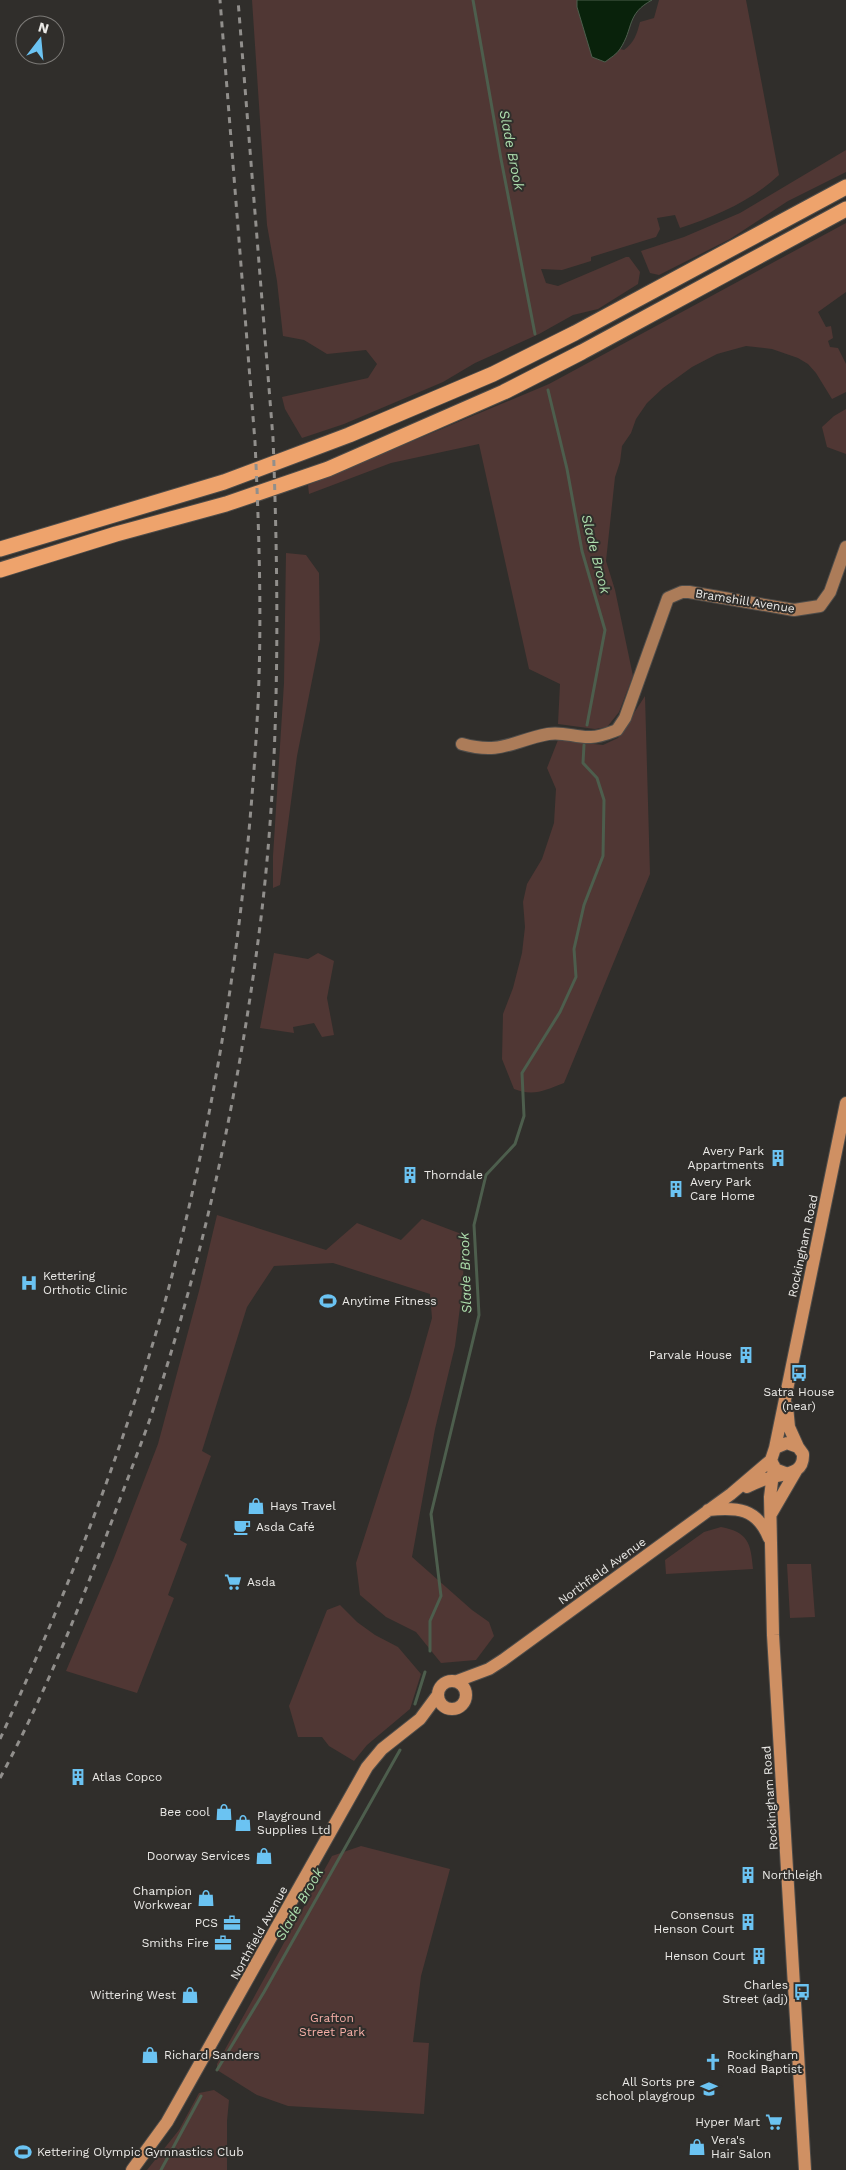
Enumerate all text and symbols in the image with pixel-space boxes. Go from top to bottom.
north arrow [15,15,65,65]
text: N [36,18,51,37]
water label: Slade Brook [496,108,528,192]
water label: Slade Brook [578,513,614,596]
street label: Bramshill Avenue [694,586,796,616]
place label: Avery Park Appartments [688,1144,764,1172]
building icon: Avery Park Appartments [768,1148,788,1168]
building icon: Thorndale [400,1165,420,1185]
place label: Thorndale [424,1168,483,1182]
place label: Avery Park Care Home [690,1175,755,1203]
building icon: Avery Park Care Home [666,1179,686,1199]
street label: Rockingham Road [785,1193,821,1299]
water label: Slade Brook [456,1232,474,1314]
place label: Kettering Orthotic Clinic [43,1269,128,1297]
hospital icon: Kettering Orthotic Clinic [19,1273,39,1293]
sports icon: Anytime Fitness [318,1291,338,1311]
place label: Anytime Fitness [342,1294,437,1308]
building icon: Parvale House [736,1345,756,1365]
place label: Parvale House [649,1348,732,1362]
bus stop icon: Satra House (near) [789,1363,809,1383]
place label: Satra House (near) [763,1385,835,1413]
shop icon: Hays Travel [246,1496,266,1516]
place label: Hays Travel [270,1499,336,1513]
cafe icon: Asda Café [232,1517,252,1537]
place label: Asda Café [256,1520,315,1534]
street label: Northfield Avenue [555,1534,649,1607]
supermarket icon: Asda [223,1572,243,1592]
place label: Asda [247,1575,276,1589]
street label: Rockingham Road [759,1745,781,1851]
building icon: Atlas Copco [68,1767,88,1787]
place label: Atlas Copco [92,1770,162,1784]
shop icon: Bee cool [214,1802,234,1822]
place label: Bee cool [159,1805,210,1819]
place label: Playground Supplies Ltd [257,1809,331,1837]
shop icon: Playground Supplies Ltd [233,1813,253,1833]
shop icon: Doorway Services [254,1846,274,1866]
place label: Doorway Services [147,1849,250,1863]
water label: Slade Brook [272,1864,326,1943]
building icon: Northleigh [738,1865,758,1885]
place label: Northleigh [762,1868,823,1882]
place label: Champion Workwear [133,1884,192,1912]
street label: Northfield Avenue [227,1884,291,1982]
shop icon: Champion Workwear [196,1888,216,1908]
place label: Consensus Henson Court [653,1908,734,1936]
building icon: Consensus Henson Court [738,1912,758,1932]
office icon: PCS [222,1913,242,1933]
place label: PCS [195,1916,218,1930]
office icon: Smiths Fire [213,1933,233,1953]
place label: Smiths Fire [142,1936,209,1950]
building icon: Henson Court [749,1946,769,1966]
place label: Henson Court [664,1949,745,1963]
place label: Charles Street (adj) [722,1978,788,2006]
bus stop icon: Charles Street (adj) [792,1982,812,2002]
shop icon: Wittering West [180,1985,200,2005]
place label: Wittering West [90,1988,176,2002]
park label: Grafton Street Park [299,2011,365,2039]
shop icon: Richard Sanders [140,2045,160,2065]
place label: Richard Sanders [164,2048,260,2062]
place label: Rockingham Road Baptist [727,2048,802,2076]
church icon: Rockingham Road Baptist [703,2052,723,2072]
place label: All Sorts pre school playgroup [596,2075,695,2103]
school or university icon: All Sorts pre school playgroup [699,2079,719,2099]
supermarket icon: Hyper Mart [764,2112,784,2132]
place label: Hyper Mart [695,2115,760,2129]
place label: Vera's Hair Salon [711,2133,771,2161]
shop icon: Vera's Hair Salon [687,2137,707,2157]
sports icon: Kettering Olympic Gymnastics Club [13,2142,33,2162]
place label: Kettering Olympic Gymnastics Club [37,2145,244,2159]

